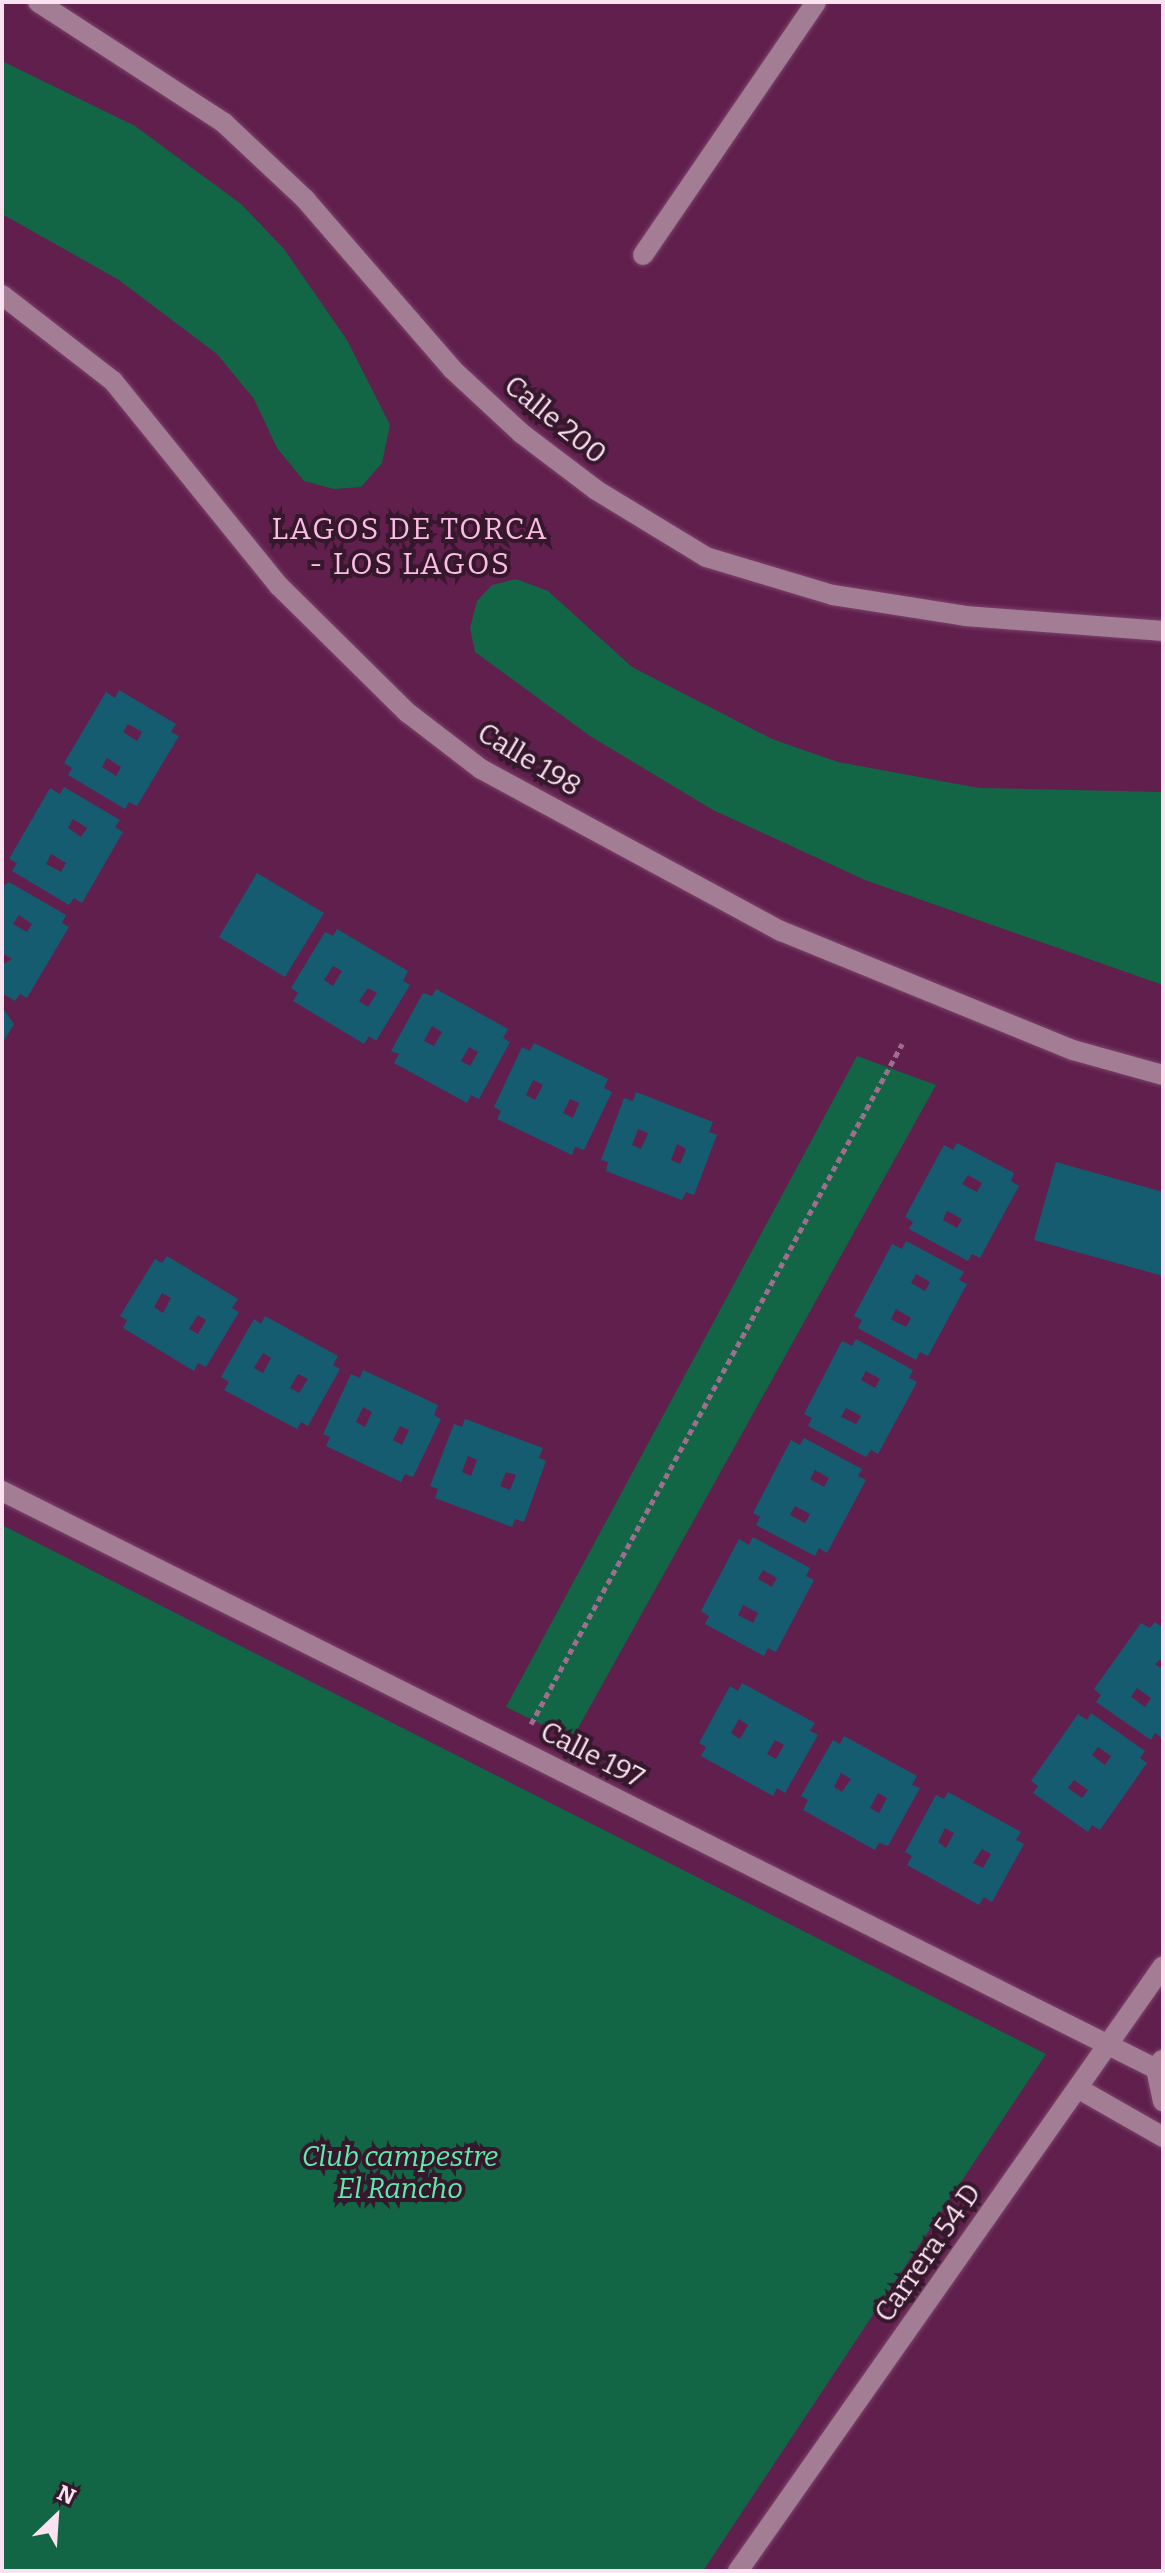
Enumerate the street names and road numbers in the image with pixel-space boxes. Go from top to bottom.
street label: Calle 200 [497,369,613,471]
street label: Calle 198 [471,716,587,804]
street label: Calle 197 [535,1715,649,1795]
street label: Carrera 54 D [868,2177,988,2329]

